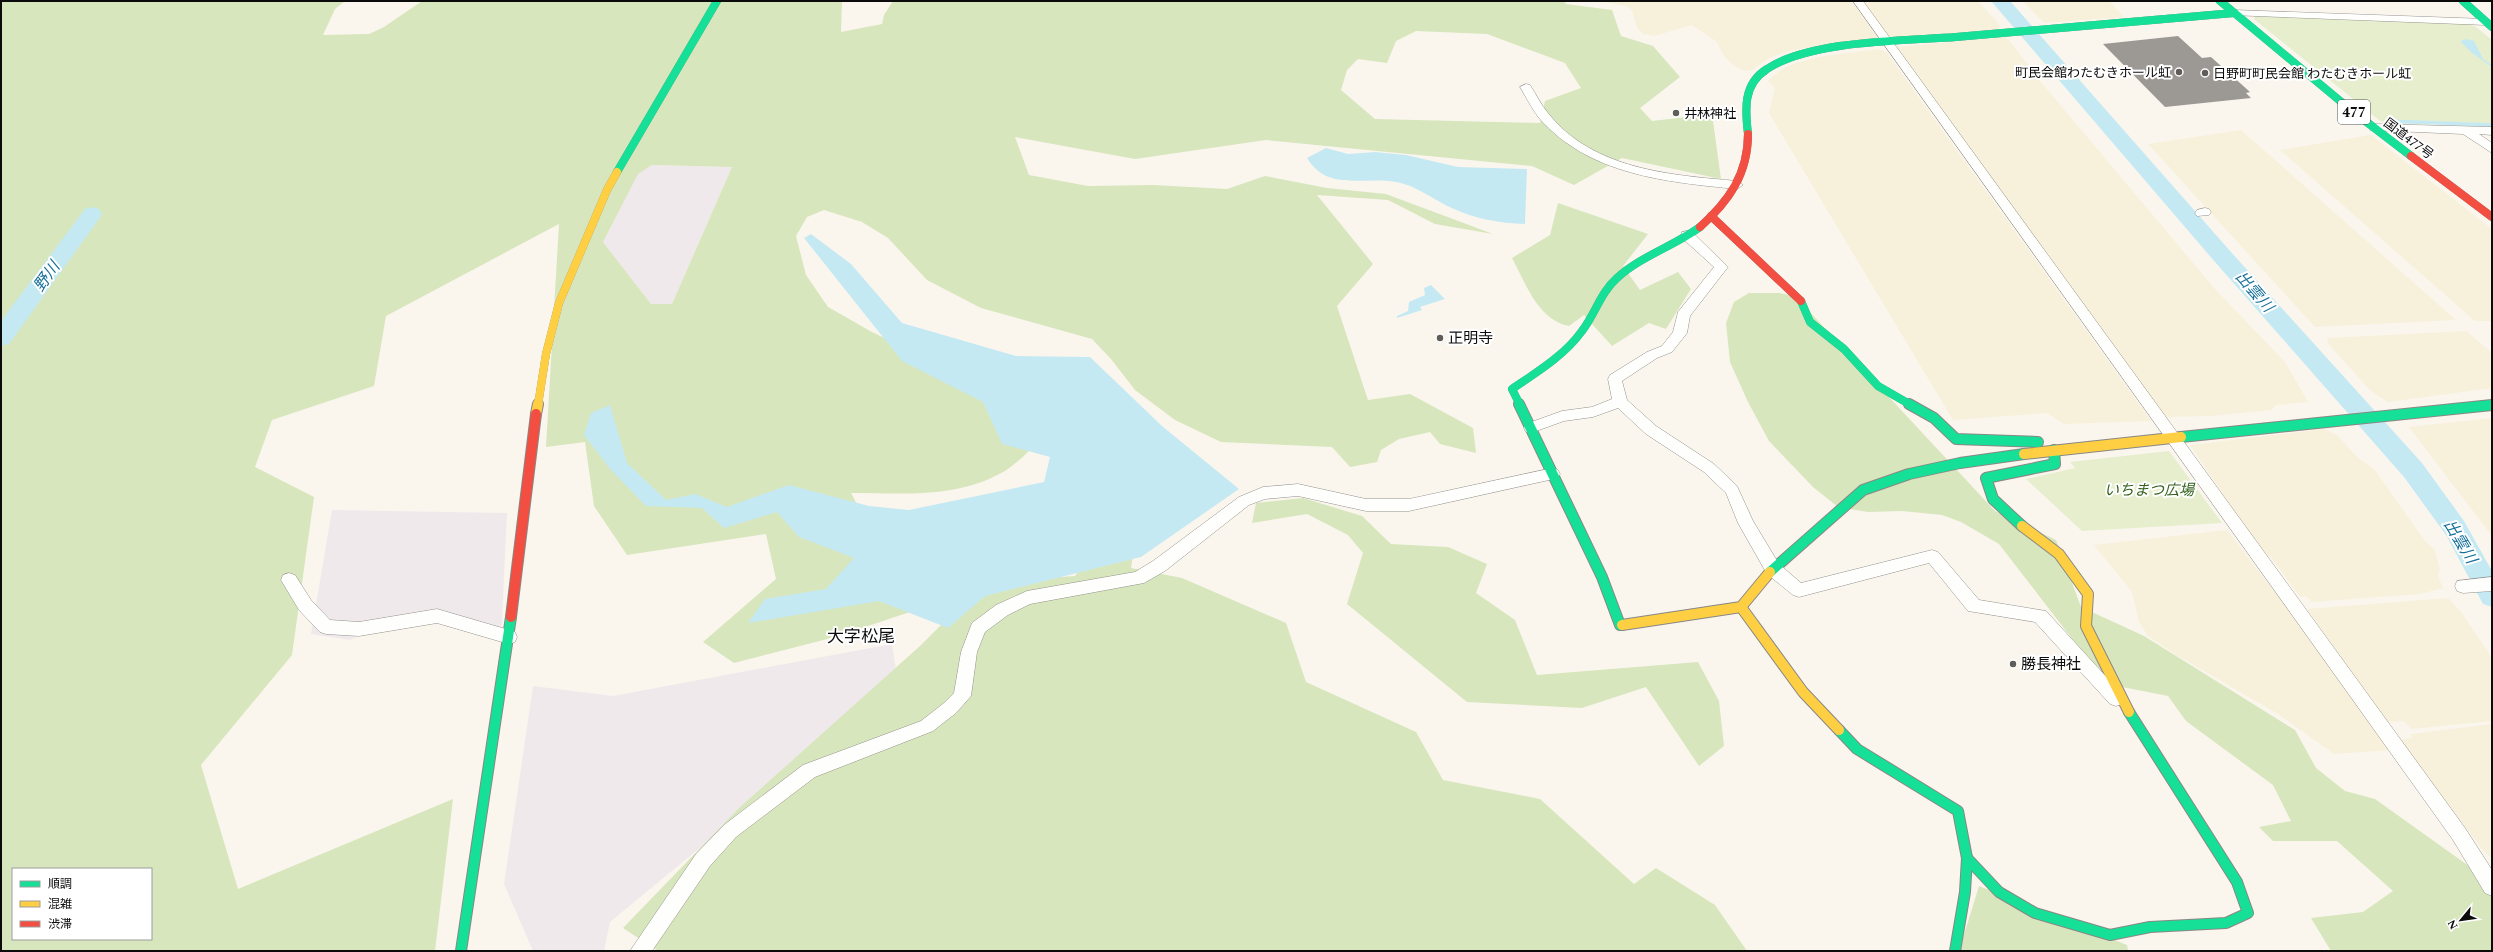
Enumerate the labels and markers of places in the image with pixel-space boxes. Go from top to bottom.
place label: 町民会館わたむきホール虹 [2015,63,2171,83]
place label: 日野町町民会館 わたむきホール虹 [2213,64,2411,84]
marker: 町民会館わたむきホール虹 [2174,67,2184,77]
marker: 日野町町民会館 わたむきホール虹 [2200,68,2210,78]
place label: 井林神社 [1684,104,1736,124]
marker: 井林神社 [1671,108,1681,118]
place label: 正明寺 [1448,327,1493,350]
marker: 正明寺 [1435,333,1445,343]
place label: 勝長神社 [2021,653,2081,676]
marker: 勝長神社 [2008,659,2018,669]

